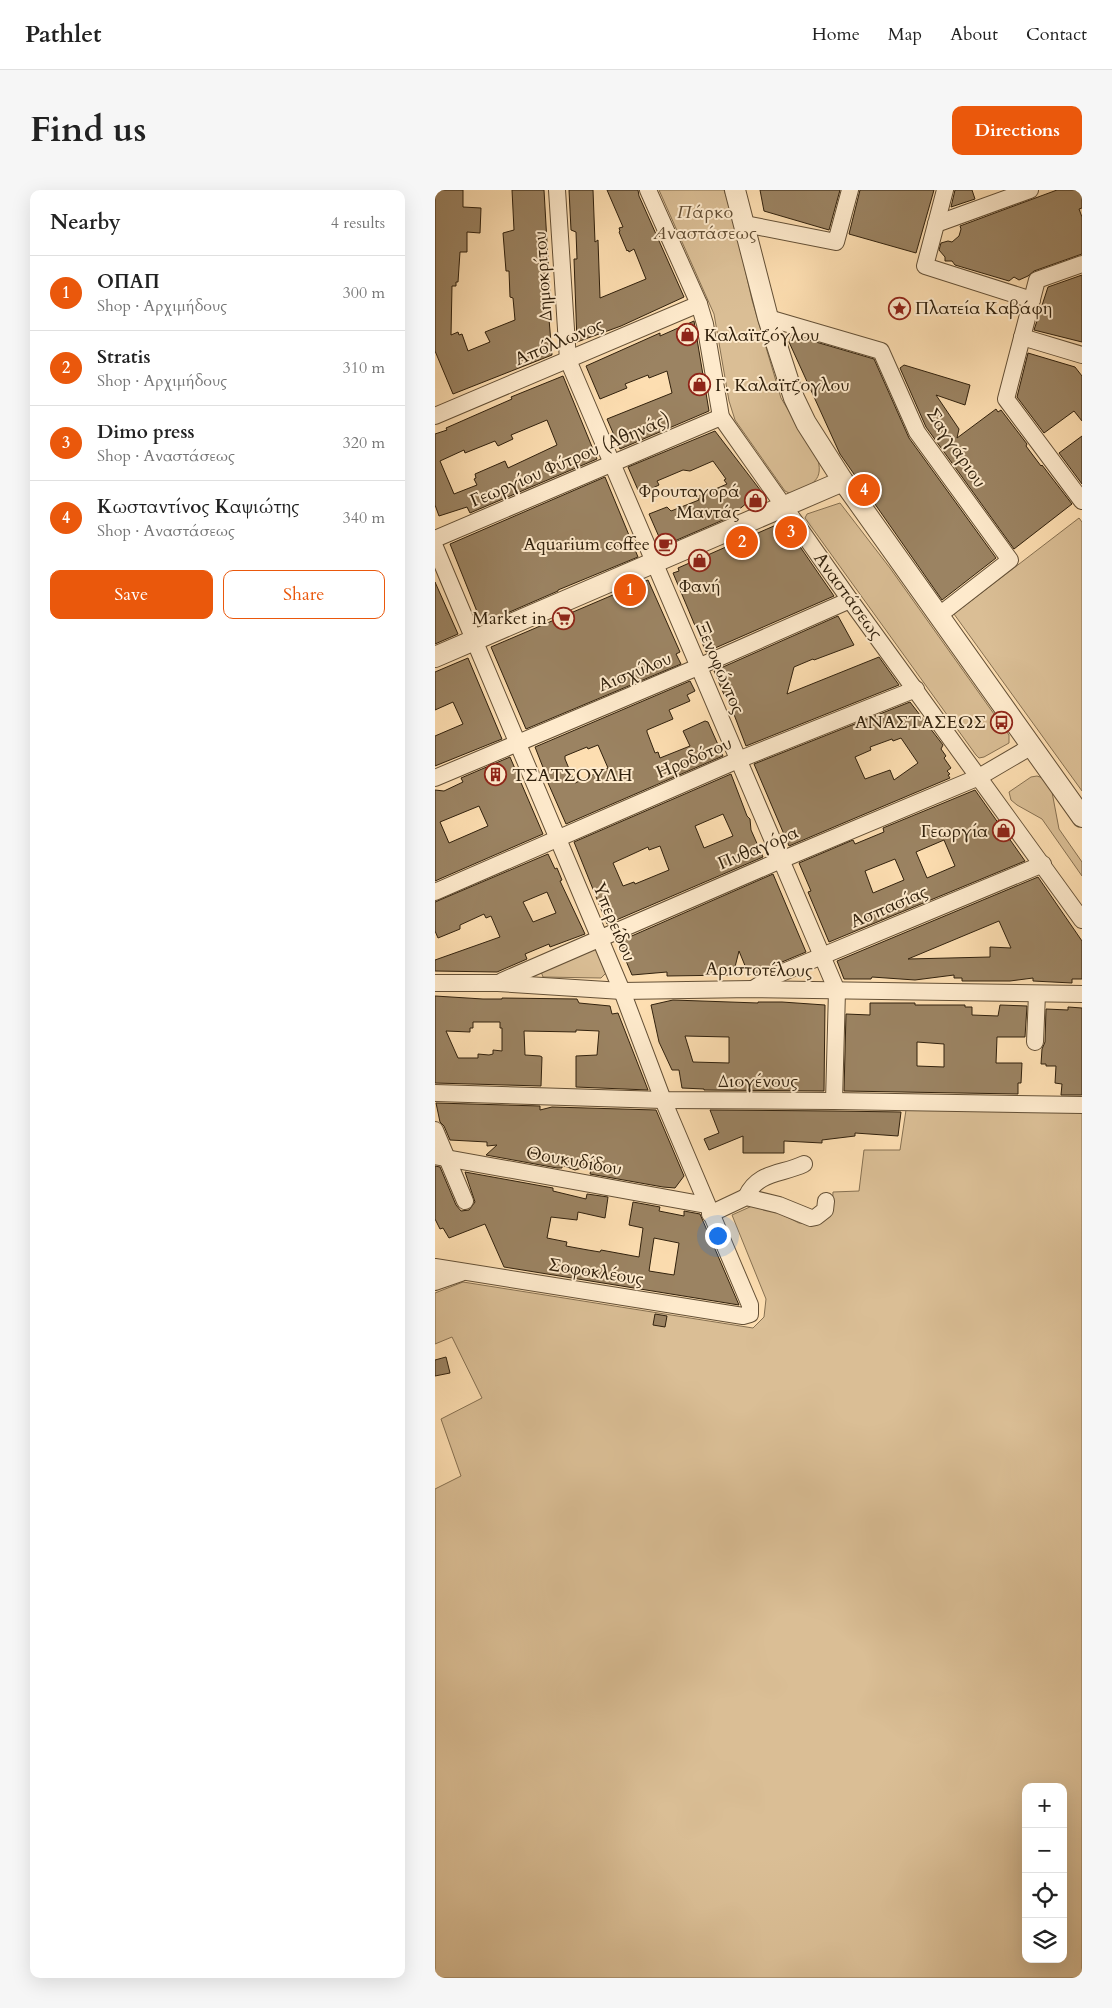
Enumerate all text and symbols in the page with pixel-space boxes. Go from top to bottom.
text: Pathlet [25,18,102,51]
text: Home [812,22,860,47]
text: Map [888,22,922,47]
text: About [950,22,998,47]
text: Contact [1026,22,1087,47]
text: Find us [30,106,146,154]
button: Directions [952,106,1082,155]
park label: Πάρκο Αναστάσεως [652,200,757,246]
text: Nearby [50,208,121,237]
text: 4 results [331,212,385,234]
street label: Δημοκρίτου [527,230,559,322]
text: ΟΠΑΠ [97,269,160,295]
text: 1 [62,282,70,304]
text: 300 m [343,282,385,304]
text: Shop · Αρχιμήδους [97,295,227,317]
place icon: Πλατεία Καβάφη [887,296,911,320]
place label: Πλατεία Καβάφη [915,296,1052,321]
street label: Απόλλωνος [511,312,608,372]
shop icon: Καλαϊτζόγλου [676,323,700,347]
place label: Καλαϊτζόγλου [704,323,819,348]
text: Stratis [97,344,151,370]
text: 2 [62,357,70,379]
text: 310 m [343,357,385,379]
text: Shop · Αρχιμήδους [97,370,227,392]
shop icon: Γ. Καλαϊτζογλου [687,373,711,397]
place label: Γ. Καλαϊτζογλου [715,373,850,398]
street label: Σαγγάριου [920,403,992,493]
street label: Γεωργίου Φύτρου (Αθηνάς) [466,407,674,513]
text: Dimo press [97,419,194,445]
text: 3 [62,432,70,454]
text: 320 m [343,432,385,454]
text: Shop · Αναστάσεως [97,445,235,467]
pin: 4 [848,471,880,509]
place label: Φρουταγορά Μαντάς [639,479,740,525]
shop icon: Φρουταγορά Μαντάς [744,489,768,513]
text: Κωσταντίνος Καψιώτης [97,494,299,520]
text: 4 [62,507,70,529]
text: 340 m [343,507,385,529]
pin: 3 [775,513,807,551]
text: Shop · Αναστάσεως [97,520,235,542]
pin: 2 [726,523,758,561]
place label: Aquarium coffee [523,532,650,557]
cafe icon: Aquarium coffee [654,532,678,556]
street label: Αναστάσεως [808,547,888,645]
shop icon: Φανή [688,549,712,573]
button: Save [50,570,213,619]
button: Share [223,570,385,619]
pin: 1 [614,571,646,609]
place label: Φανή [679,574,721,599]
place label: Market in [472,606,548,631]
supermarket icon: Market in [551,606,575,630]
street label: Ξενοφώντος [689,618,751,718]
street label: Αισχύλου [595,646,675,698]
place label: ΑΝΑΣΤΑΣΕΩΣ [855,710,986,735]
bus stop icon: ΑΝΑΣΤΑΣΕΩΣ [990,710,1014,734]
street label: Ηροδότου [652,731,736,785]
building icon: ΤΣΑΤΣΟΥΛΗ [484,763,508,787]
place label: ΤΣΑΤΣΟΥΛΗ [512,763,633,788]
place label: Γεωργία [921,819,988,844]
shop icon: Γεωργία [992,819,1016,843]
street label: Πυθαγόρα [714,820,802,876]
street label: Υπερείδου [586,879,642,965]
street label: Ασπασίας [846,879,932,935]
street label: Αριστοτέλους [705,957,813,983]
street label: Διογένους [718,1069,798,1094]
street label: Θουκυδίδου [524,1140,624,1182]
your location [705,1223,731,1249]
street label: Σοφοκλέους [547,1252,646,1292]
map controls [1022,1783,1067,1963]
button: + [1022,1783,1067,1828]
button: − [1022,1828,1067,1873]
button: locate [1022,1873,1067,1918]
button: layers [1022,1918,1067,1963]

